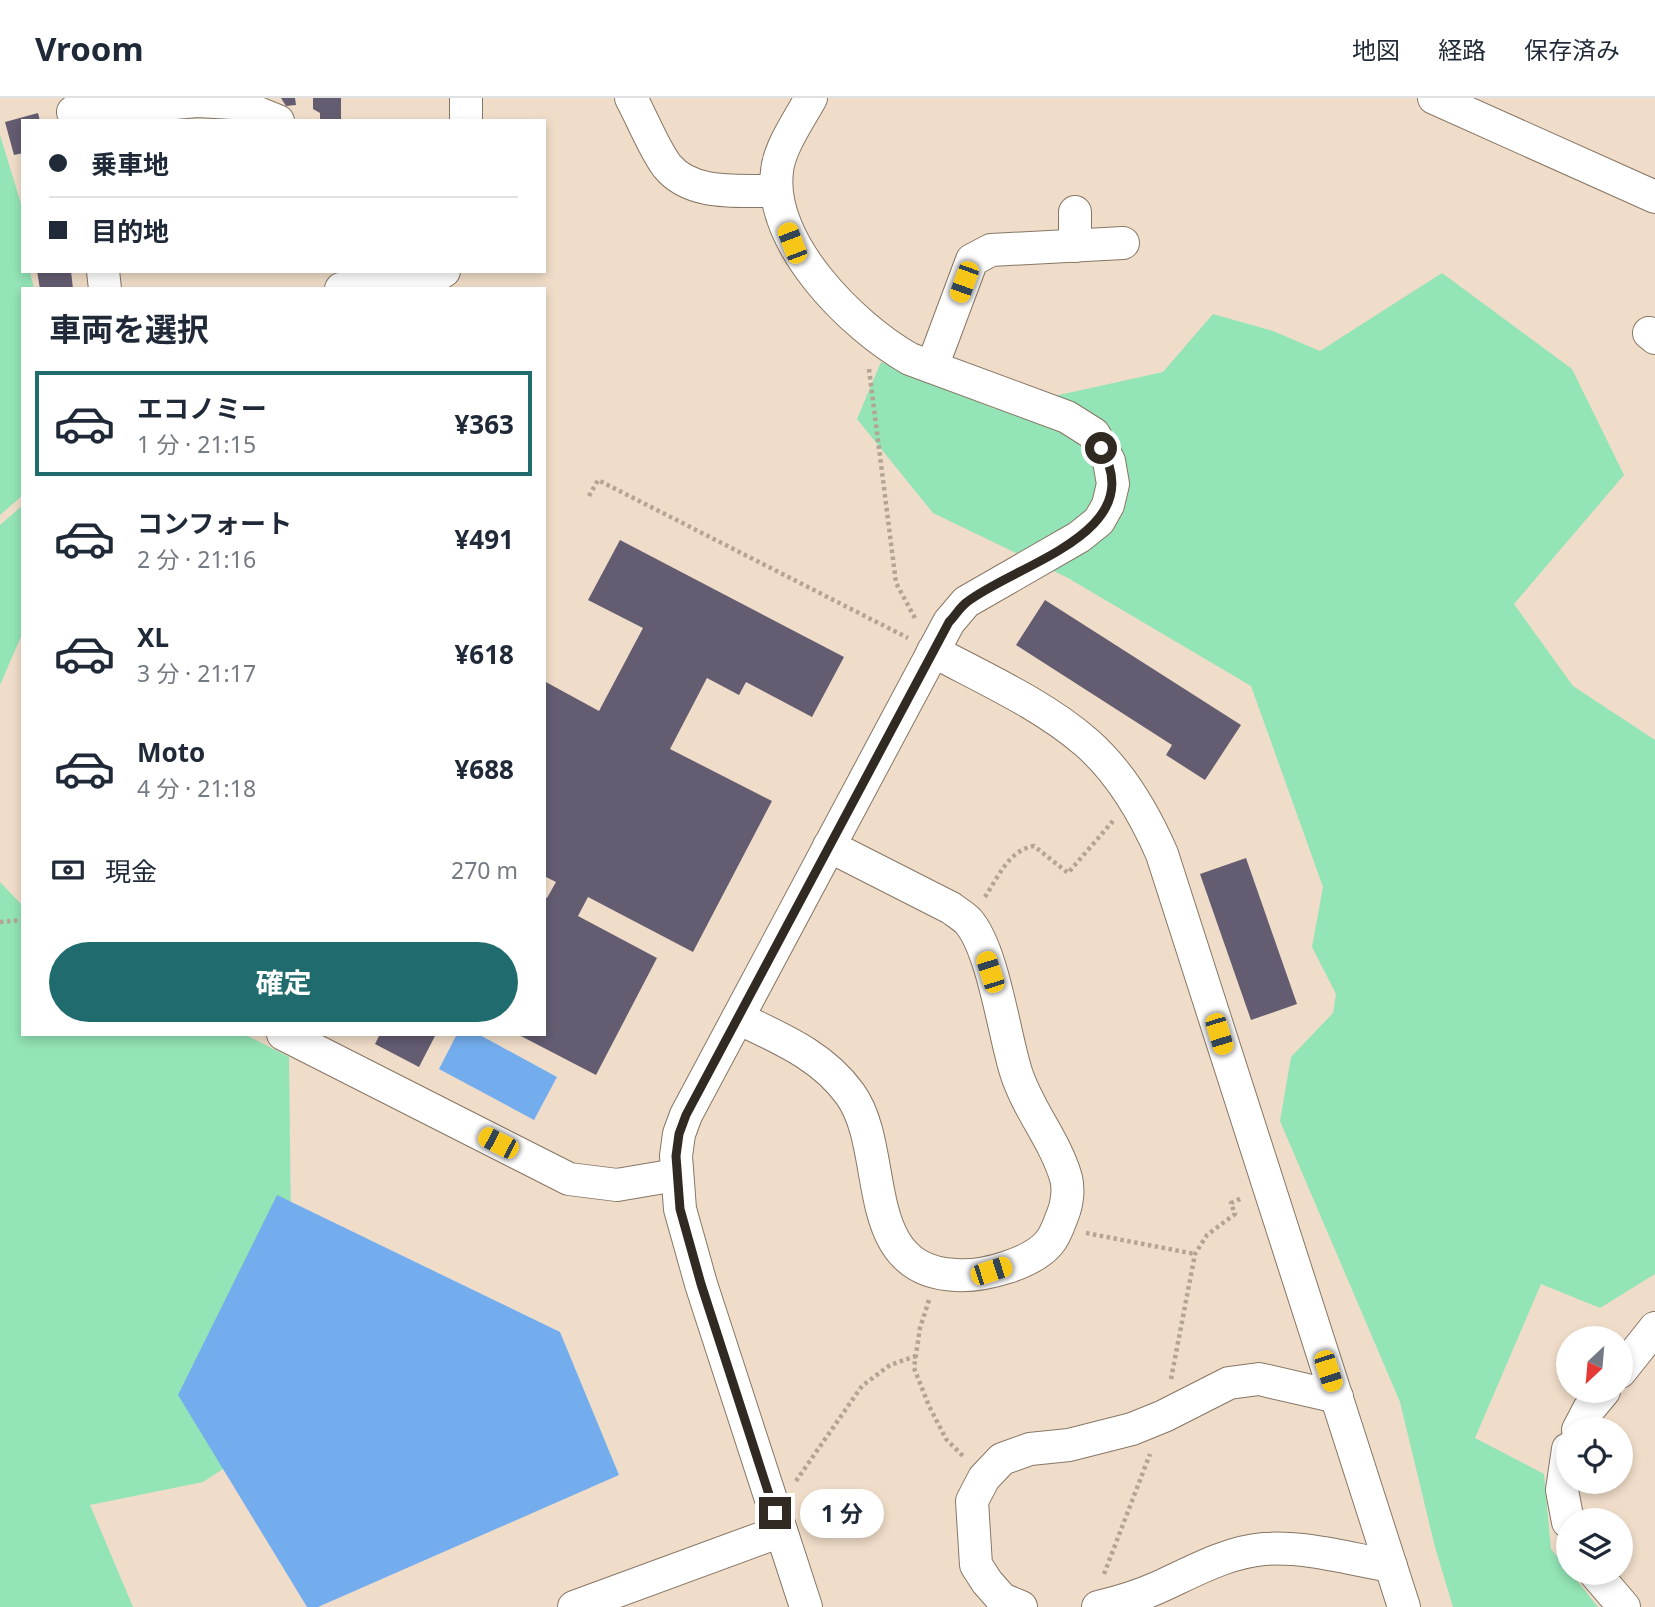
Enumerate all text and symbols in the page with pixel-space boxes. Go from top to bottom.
text: Vroom [35,26,144,71]
text: 地図 [1352,33,1400,66]
text: 経路 [1438,33,1486,66]
text: 保存済み [1524,33,1620,66]
text: 乗車地 [91,146,169,182]
text: 目的地 [91,213,169,249]
car [775,220,810,266]
car [947,259,982,305]
text: 車両を選択 [49,307,209,350]
text: エコノミー [137,390,267,426]
icon: car [53,392,116,455]
text: ¥363 [455,406,514,442]
text: 1 分 · 21:15 [137,428,256,460]
route start [1085,432,1117,464]
text: コンフォート [137,505,292,541]
icon: car [53,507,116,570]
text: ¥491 [455,521,514,557]
text: 2 分 · 21:16 [137,543,256,575]
text: XL [137,619,169,655]
icon: car [53,622,116,685]
text: ¥618 [455,636,514,672]
text: 3 分 · 21:17 [137,657,256,689]
text: Moto [137,734,205,770]
icon: car [53,737,116,800]
text: ¥688 [455,751,514,787]
text: 4 分 · 21:18 [137,772,256,804]
icon: cash [49,851,87,889]
text: 現金 [105,853,157,889]
text: 270 m [451,854,518,886]
button: 確定 [49,942,518,1022]
car [974,949,1007,995]
car [1203,1011,1236,1057]
car [475,1124,522,1162]
car [968,1255,1015,1287]
north arrow [1556,1326,1633,1404]
map controls [1556,1326,1633,1585]
car [1312,1348,1345,1394]
button: locate [1556,1417,1633,1494]
callout: 1 分 [800,1488,884,1538]
route end [759,1497,791,1529]
text: 1 分 [821,1497,863,1529]
button: layers [1556,1508,1633,1585]

